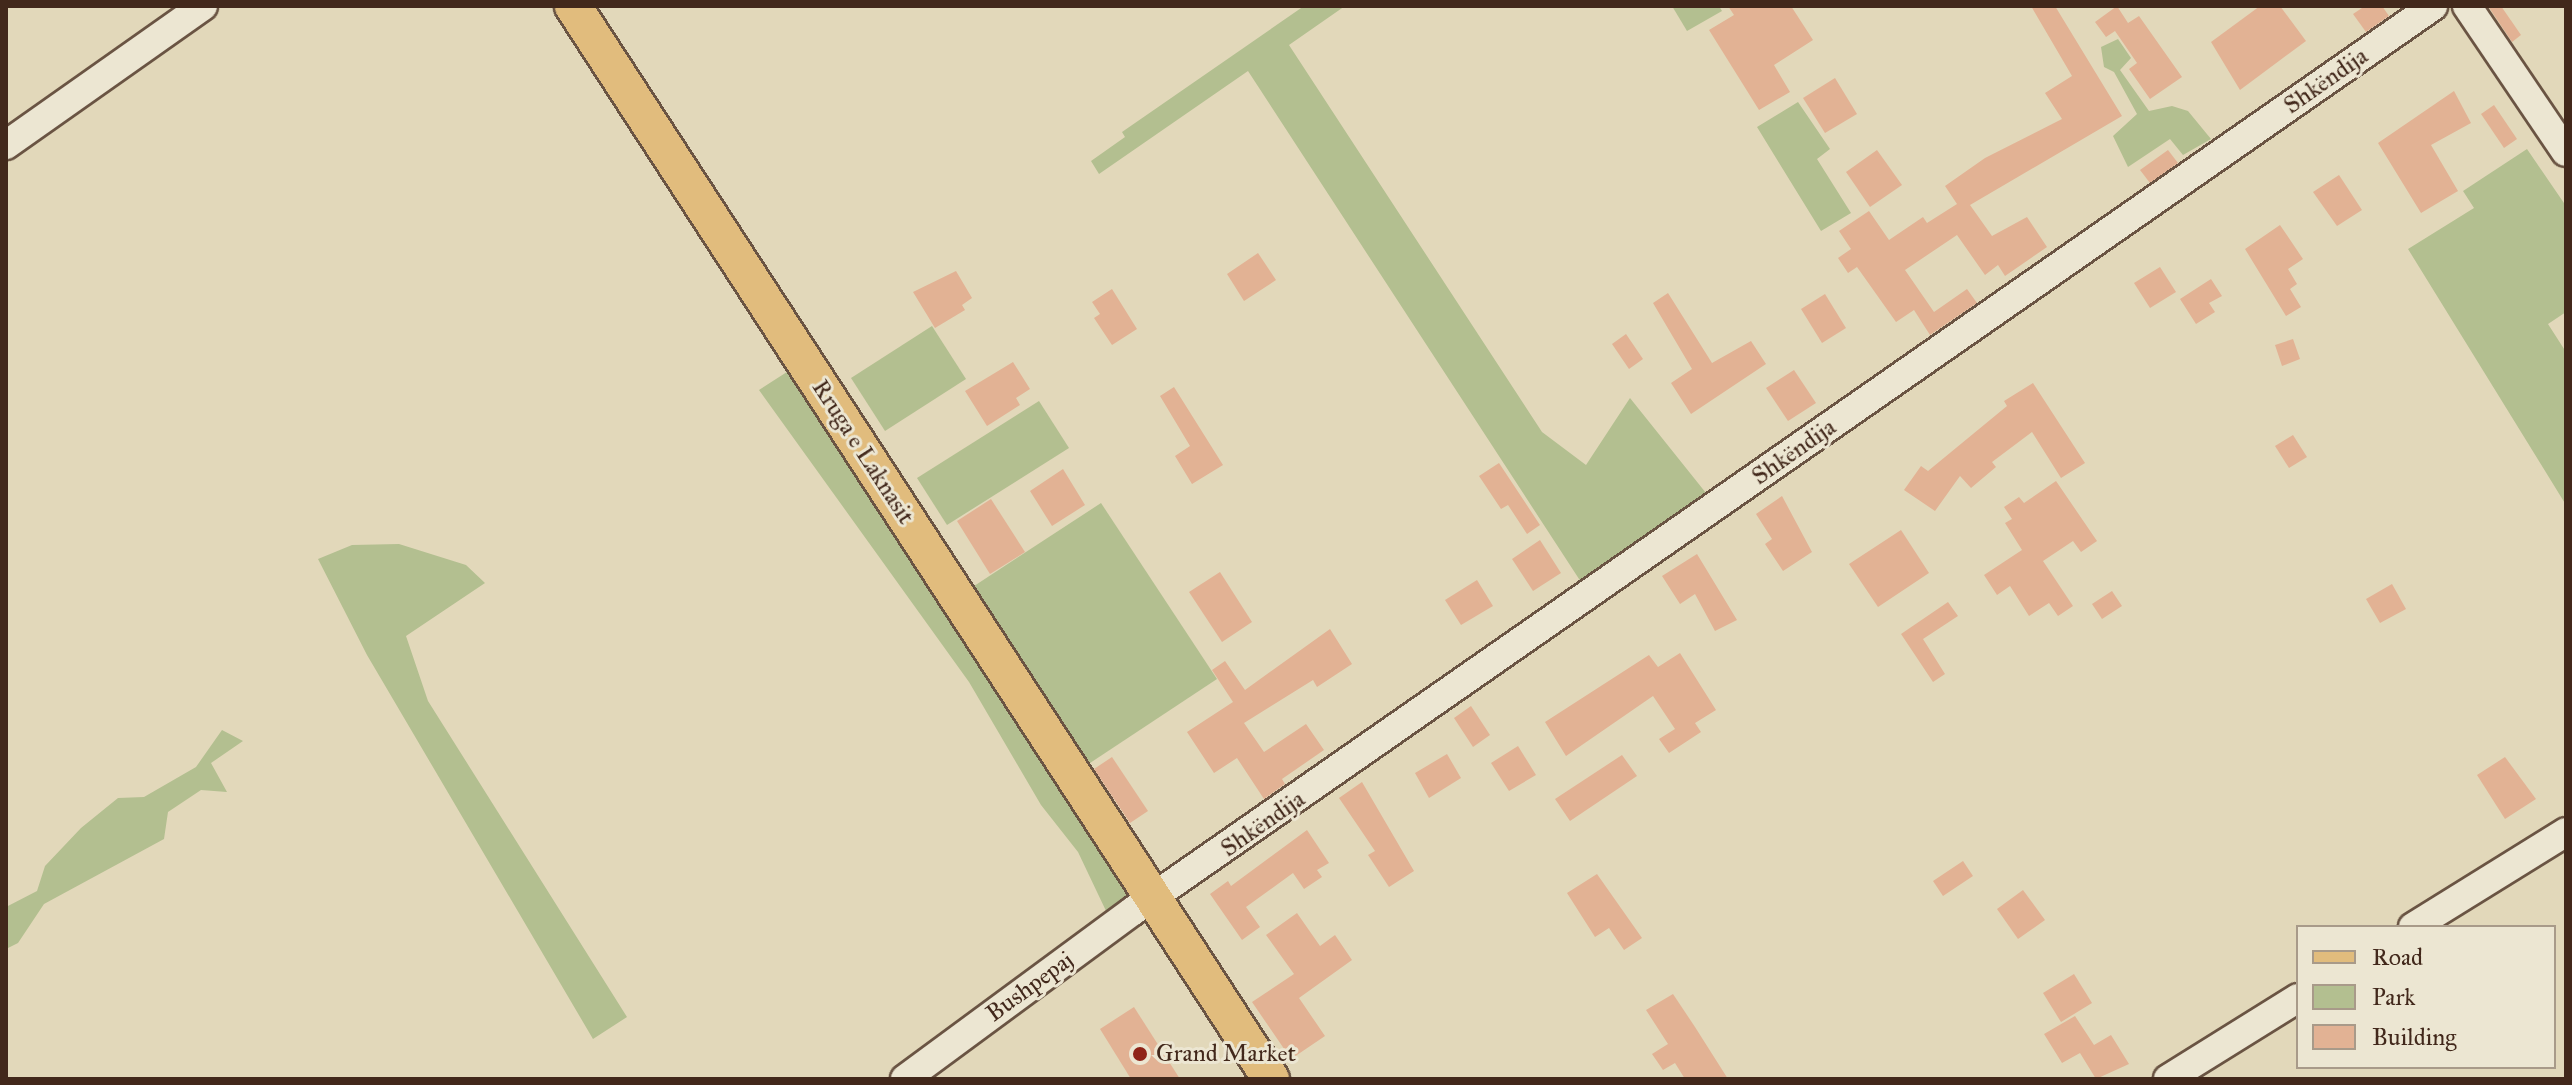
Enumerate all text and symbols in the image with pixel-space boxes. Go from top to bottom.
street label: Shkëndija [2279,42,2373,120]
street label: Rruga e Laknasit [806,374,920,530]
street label: Shkëndija [1747,413,1841,491]
street label: Shkëndija [1216,785,1310,863]
legend [2296,925,2556,1069]
text: Road [2372,942,2423,972]
street label: Bushpepaj [981,946,1079,1028]
text: Park [2372,982,2415,1012]
text: Building [2372,1022,2457,1052]
place label: Grand Market [1156,1040,1296,1068]
marker: Grand Market [1131,1045,1149,1063]

